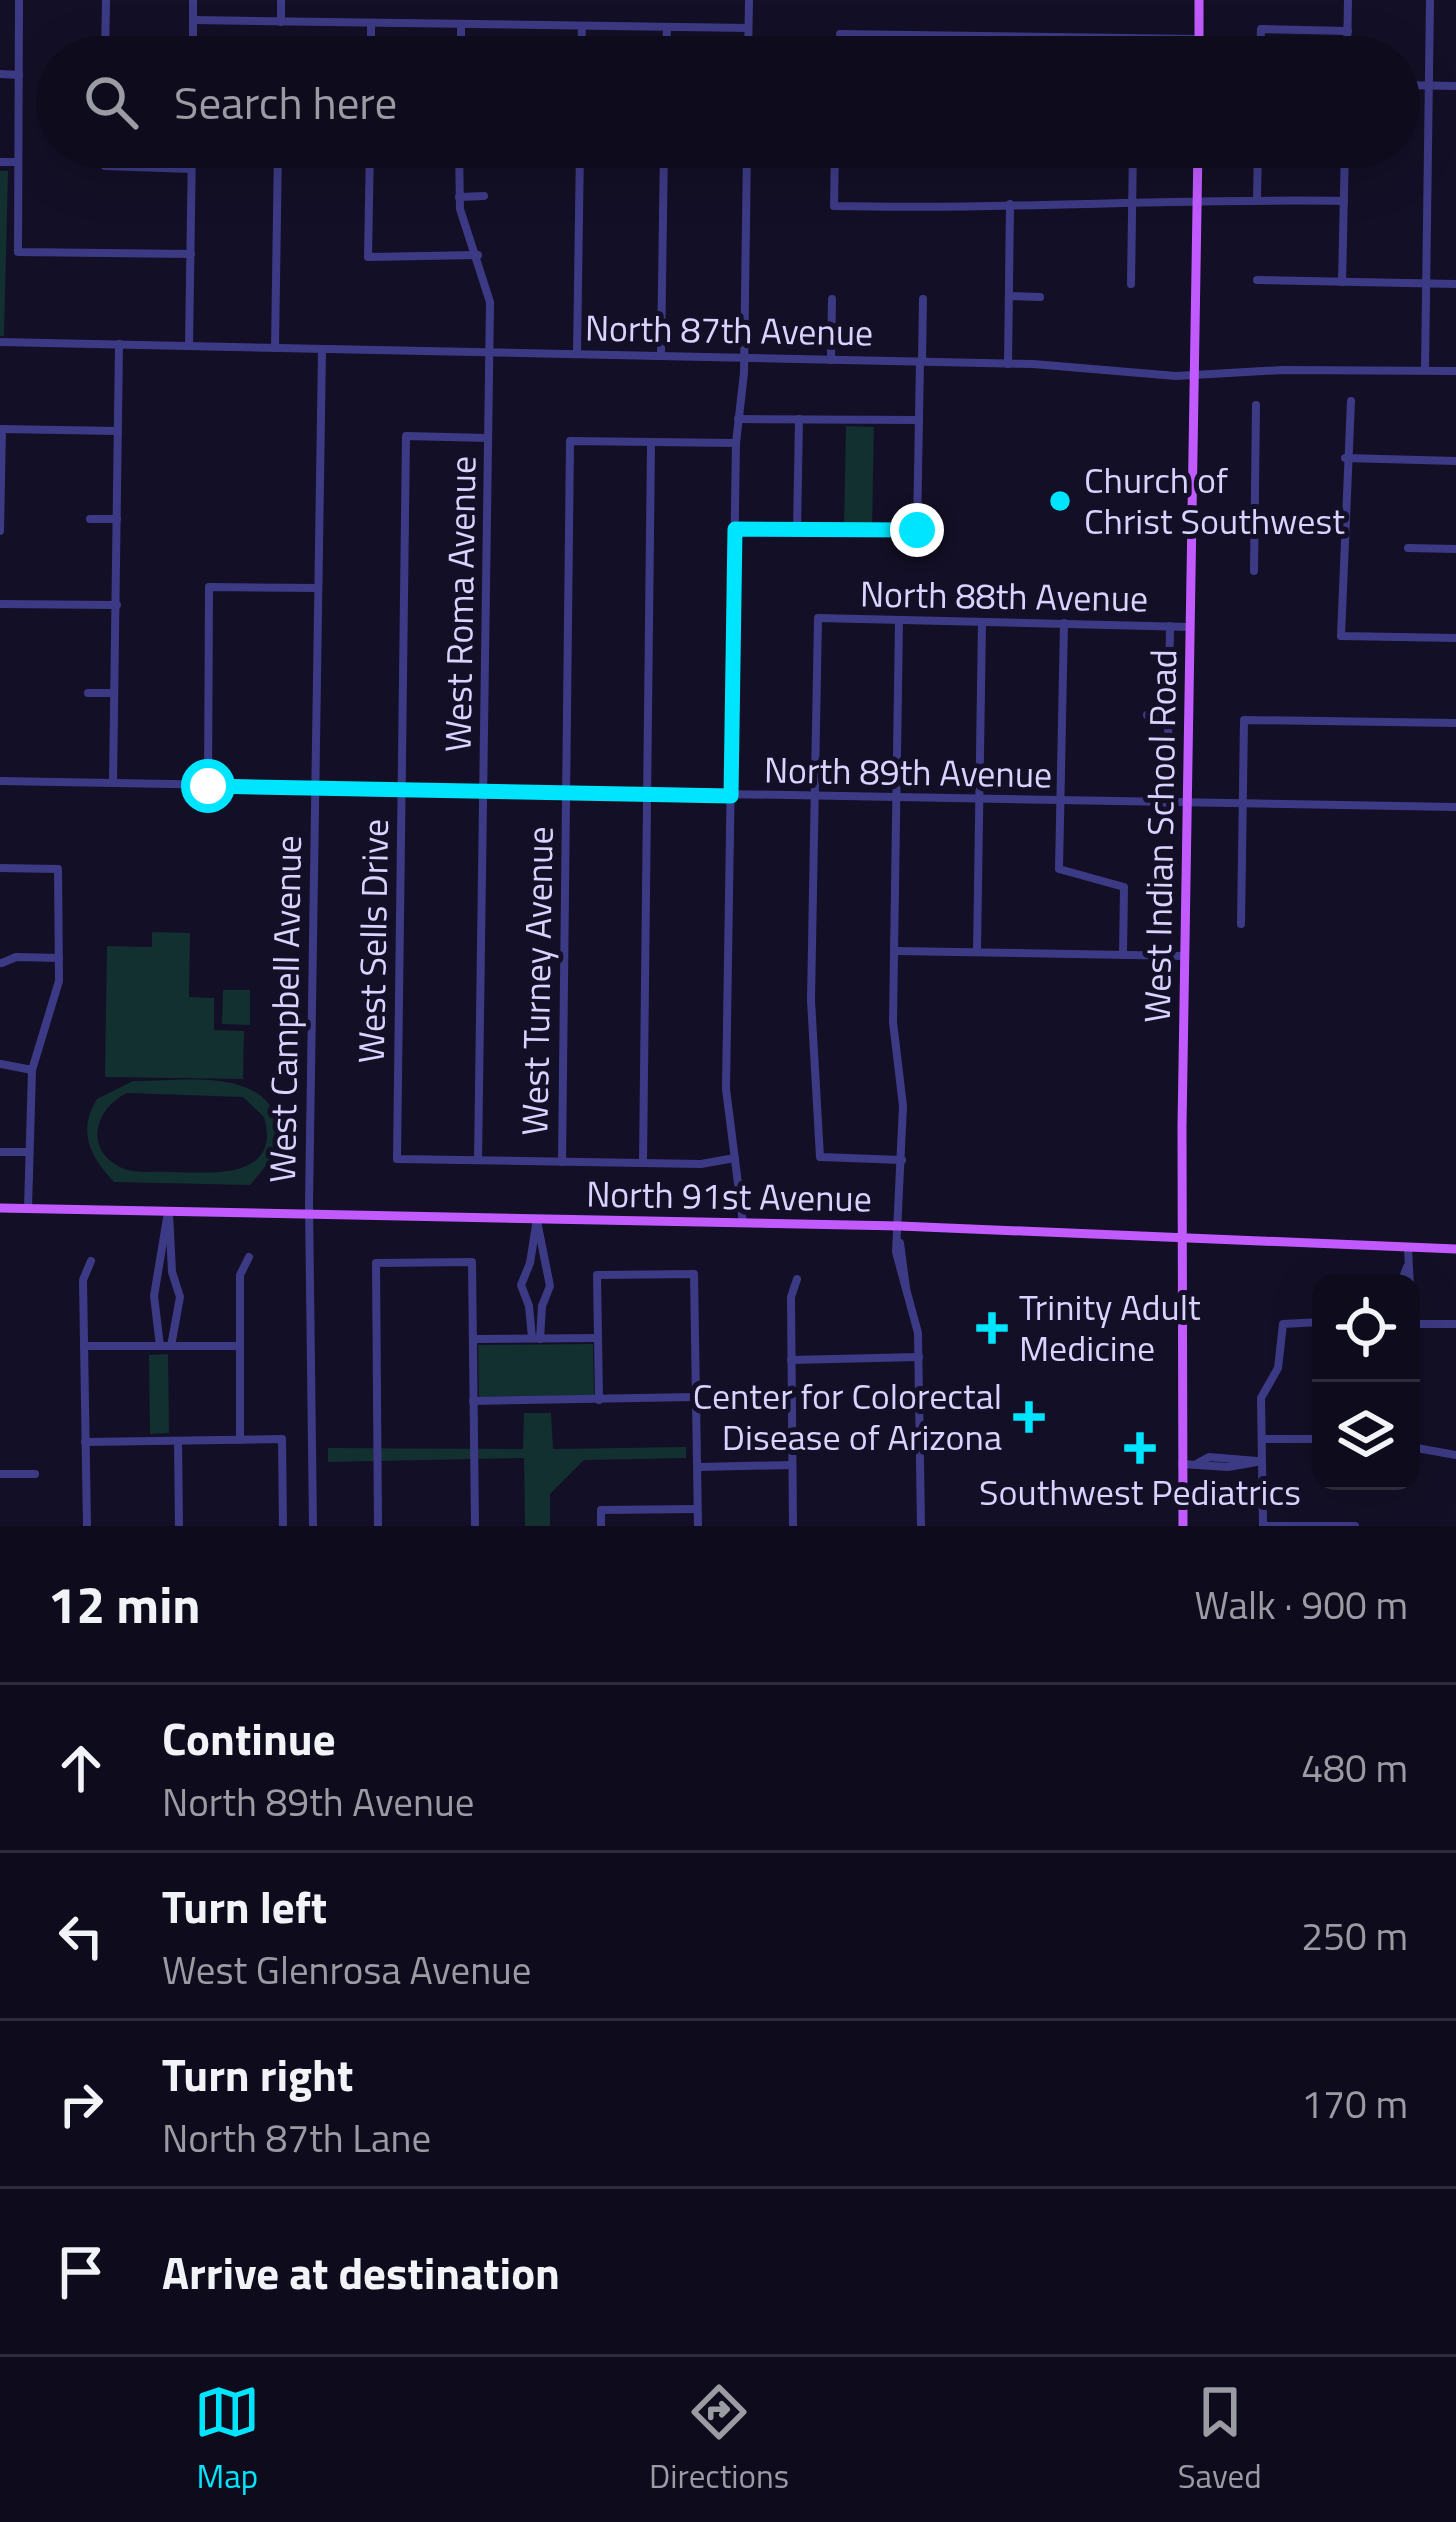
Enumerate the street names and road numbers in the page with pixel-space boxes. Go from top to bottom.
street label: North 87th Avenue [584,299,874,360]
street label: West Roma Avenue [429,455,490,753]
street label: North 88th Avenue [859,565,1149,626]
street label: West Indian School Road [1129,649,1190,1023]
street label: North 89th Avenue [763,741,1053,802]
street label: West Sells Drive [343,818,402,1064]
street label: West Turney Avenue [506,826,567,1136]
street label: West Campbell Avenue [254,835,315,1183]
street label: North 91st Avenue [586,1166,872,1225]

